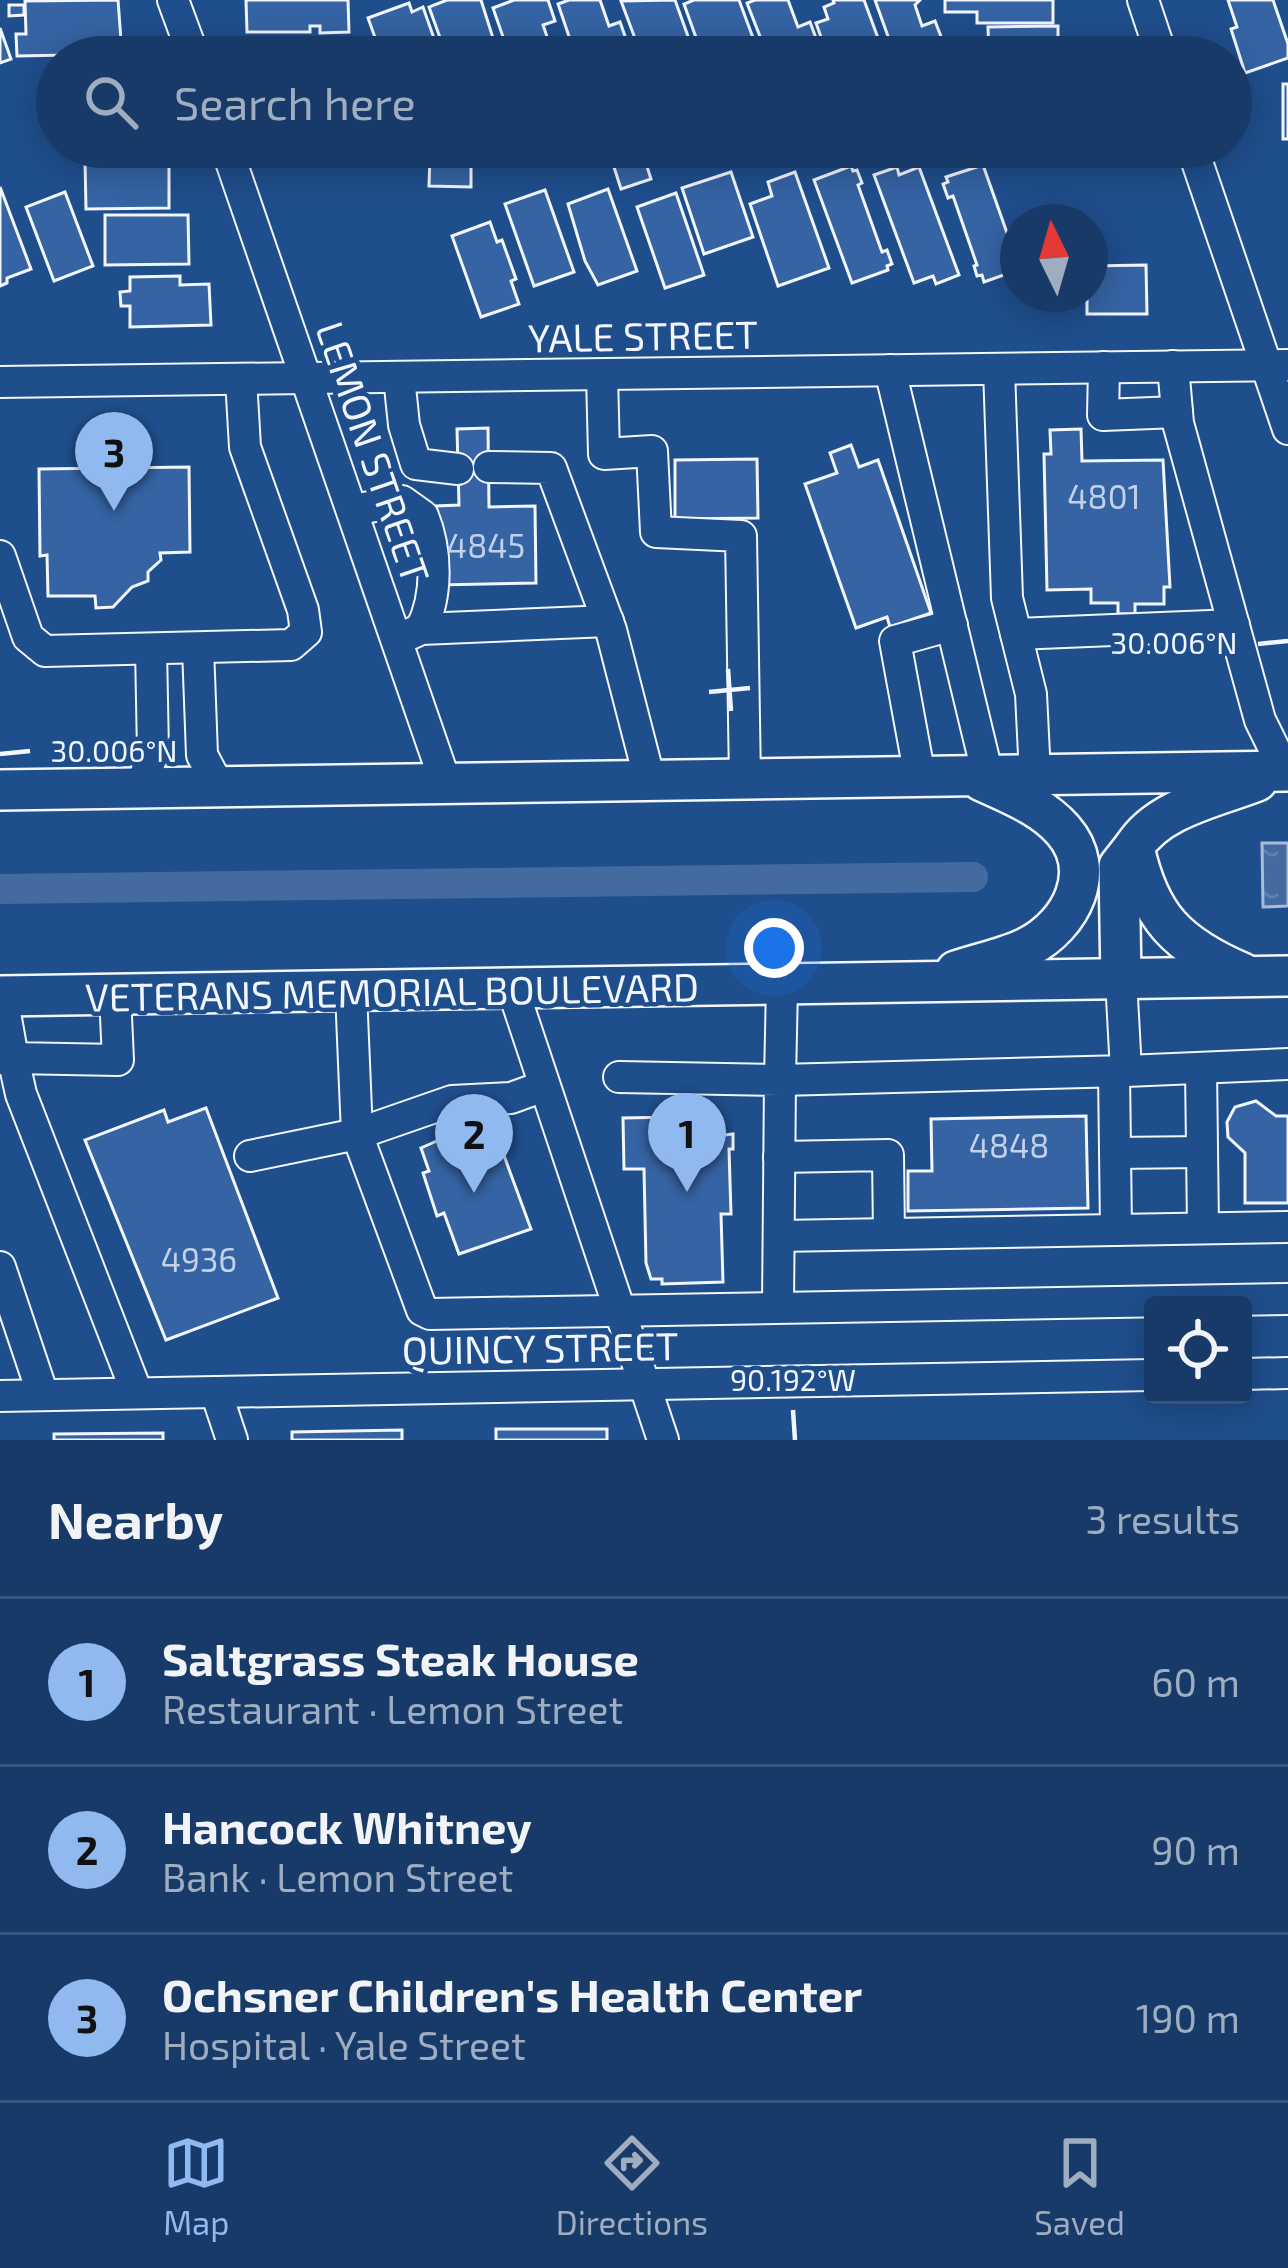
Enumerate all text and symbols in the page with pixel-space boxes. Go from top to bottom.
search box [36,36,1252,168]
icon: search [78,69,144,135]
text: Search here [174,75,416,129]
north arrow [1000,204,1108,312]
street label: YALE STREET [528,309,758,361]
street label: LEMON STREET [307,315,441,589]
pin: 3 [75,412,153,511]
house number: 4801 [1067,476,1141,516]
house number: 4845 [447,525,525,565]
text: 30.006°N [1110,624,1238,660]
text: 30.006°N [50,732,178,768]
your location [744,918,804,978]
street label: VETERANS MEMORIAL BOULEVARD [85,962,699,1020]
pin: 1 [648,1093,726,1192]
pin: 2 [435,1094,513,1193]
house number: 4848 [969,1125,1049,1165]
house number: 4936 [161,1239,237,1279]
map controls [1144,1296,1252,1404]
button: locate [1144,1296,1252,1404]
street label: QUINCY STREET [401,1321,679,1373]
text: 90.192°W [730,1361,856,1397]
text: Nearby [48,1488,223,1549]
text: 3 results [1086,1495,1240,1542]
text: Saltgrass Steak House [162,1631,639,1685]
text: 1 [79,1658,95,1705]
text: 60 m [1151,1658,1240,1705]
text: Restaurant · Lemon Street [162,1685,623,1732]
text: Hancock Whitney [162,1799,532,1853]
text: 2 [76,1826,98,1873]
text: 90 m [1151,1826,1240,1873]
text: Bank · Lemon Street [162,1853,513,1900]
text: Ochsner Children's Health Center [162,1967,862,2021]
text: 3 [76,1994,98,2041]
text: 190 m [1136,1994,1240,2041]
text: Hospital · Yale Street [162,2021,526,2068]
tab: Map [163,2130,229,2242]
tab: Directions [556,2130,708,2242]
tab: Saved [1034,2130,1125,2242]

